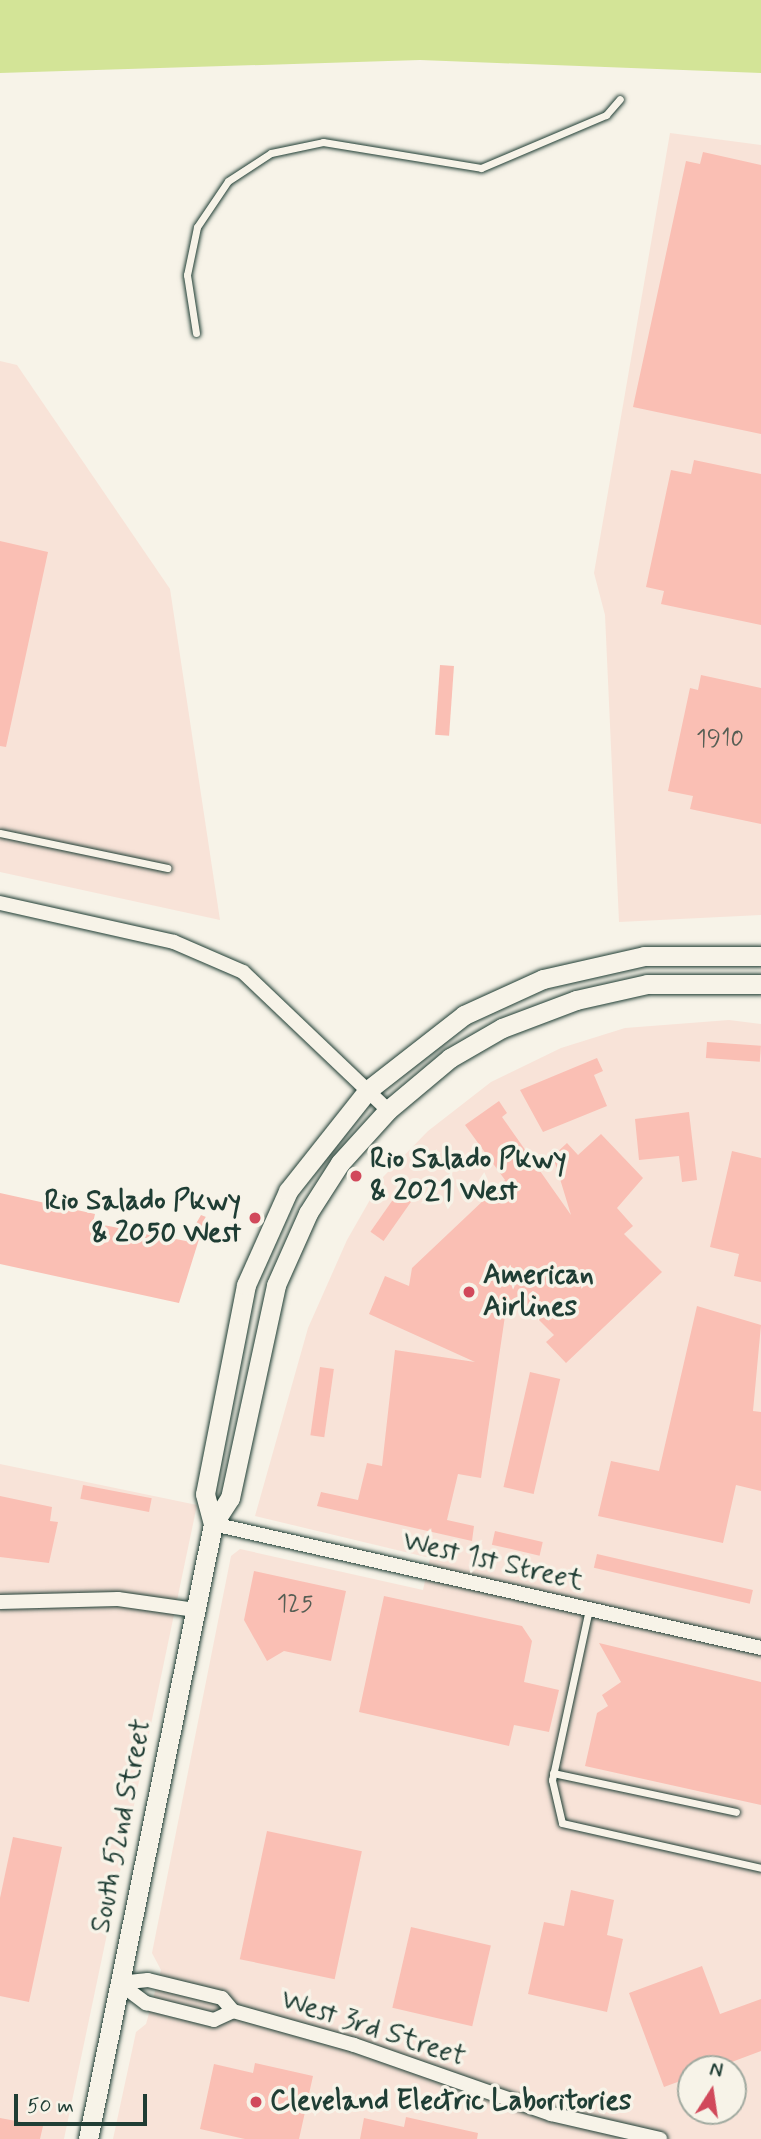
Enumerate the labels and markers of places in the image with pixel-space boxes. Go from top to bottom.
place label: Rio Salado Pkwy & 2021 West [370,1143,563,1209]
marker: Rio Salado Pkwy & 2021 West [348,1168,364,1184]
place label: Rio Salado Pkwy & 2050 West [48,1185,241,1251]
marker: Rio Salado Pkwy & 2050 West [247,1210,263,1226]
place label: American Airlines [483,1259,594,1325]
marker: American Airlines [461,1284,477,1300]
place label: Cleveland Electric Laboritories [270,2085,641,2119]
marker: Cleveland Electric Laboritories [248,2094,264,2110]

